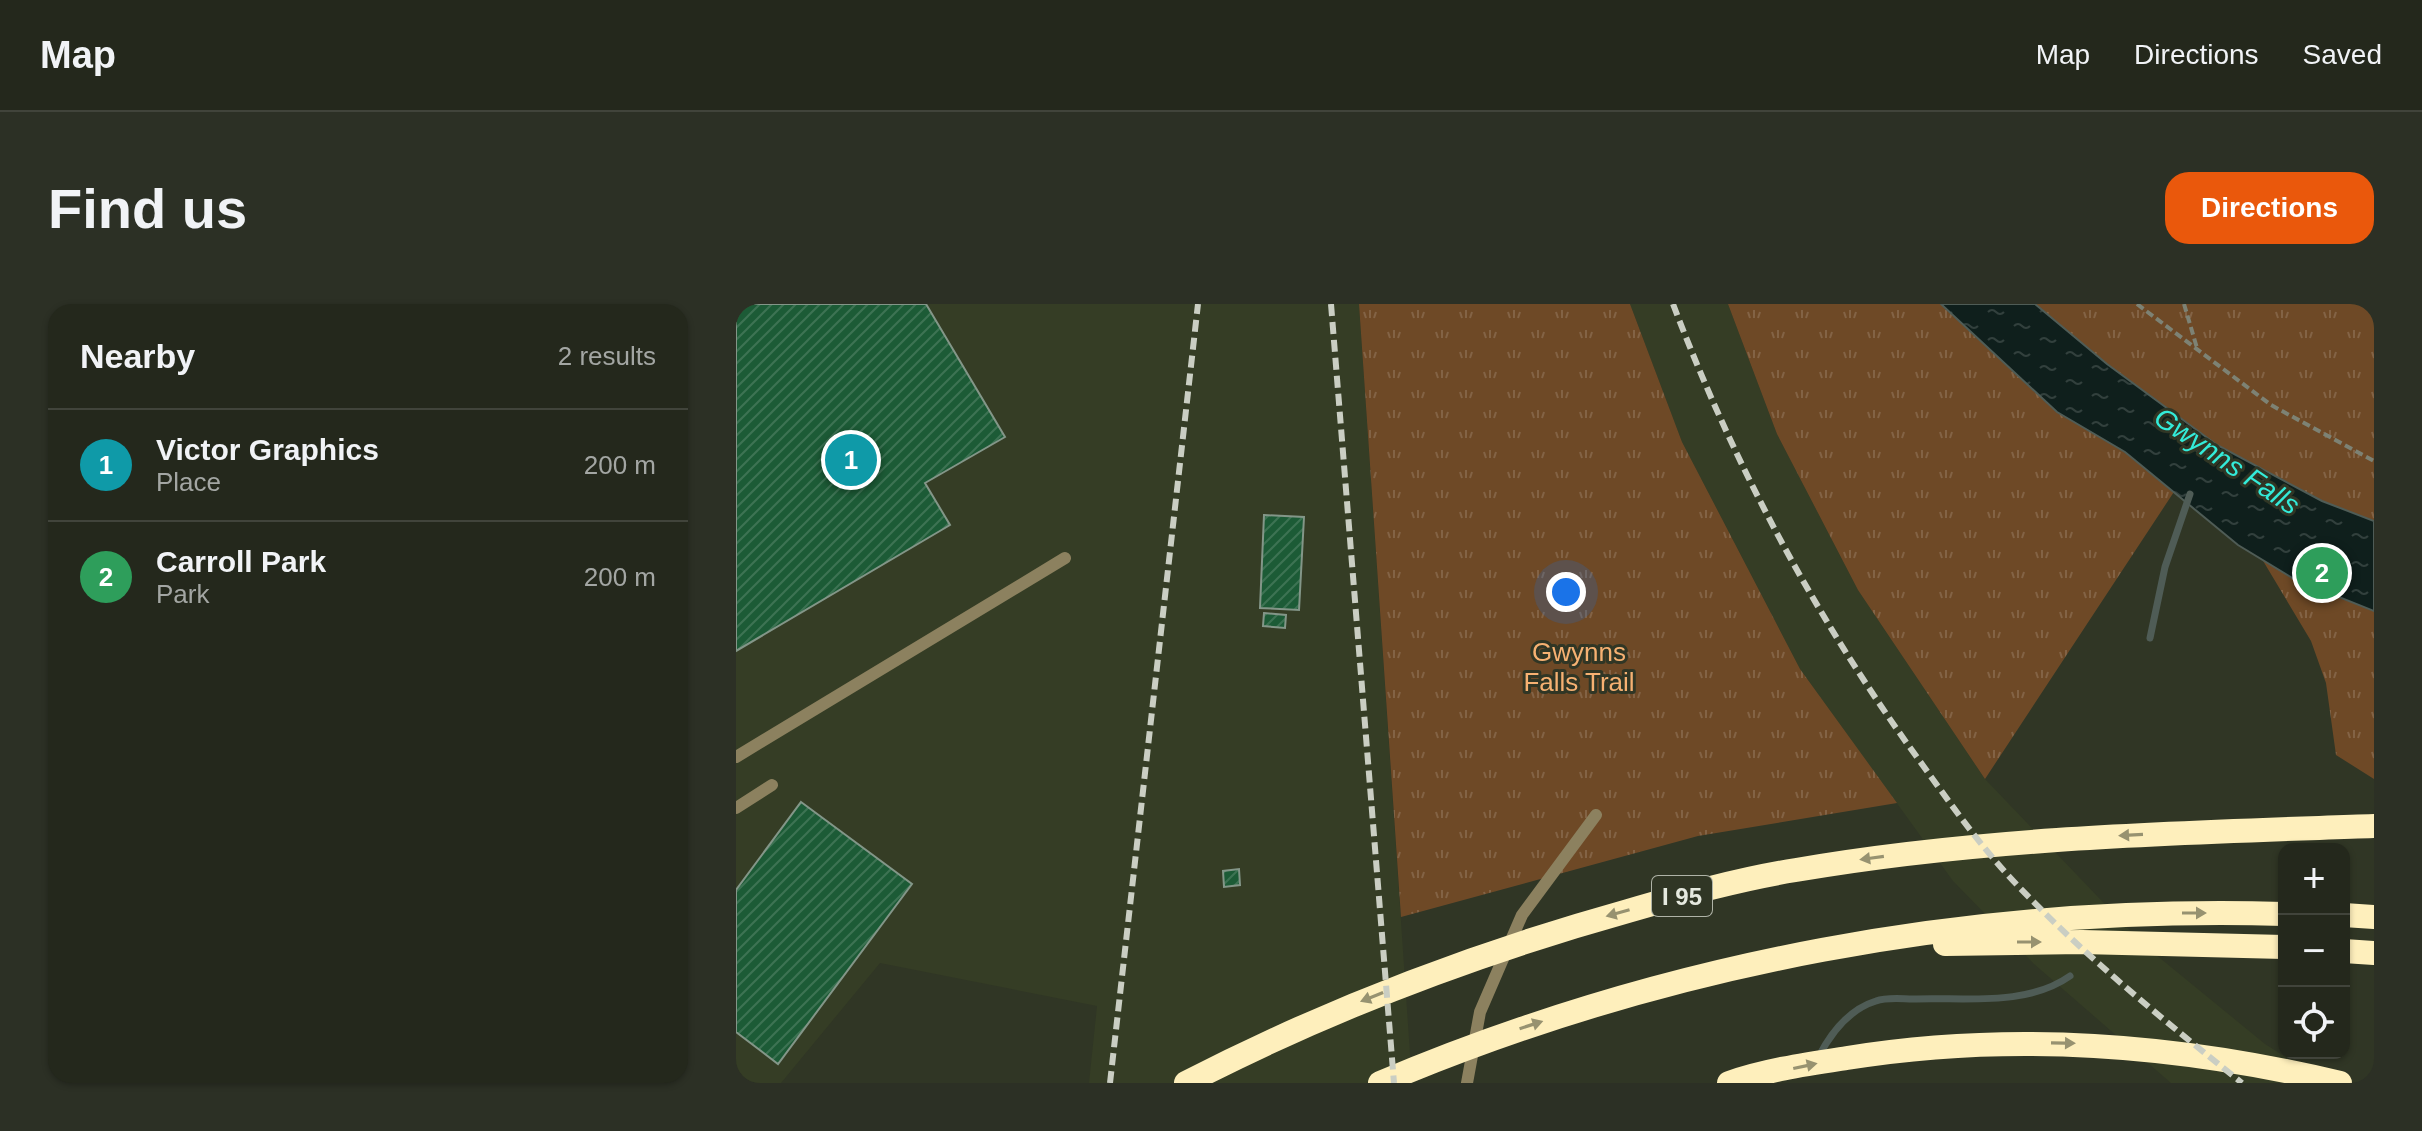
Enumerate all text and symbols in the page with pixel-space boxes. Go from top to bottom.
text: Map [40,34,116,76]
text: Map [2036,39,2090,70]
text: Directions [2134,39,2259,70]
text: Saved [2303,39,2382,70]
button: Directions [2165,172,2374,244]
text: Find us [48,177,247,240]
text: Nearby [80,337,195,375]
text: 2 results [558,341,656,371]
water label: Gwynns Falls [2149,401,2305,521]
pin: 1 [825,430,877,490]
text: Victor Graphics [156,433,379,466]
text: 1 [99,450,113,480]
text: 200 m [584,450,656,480]
text: Place [156,467,221,497]
pin: 2 [2296,543,2348,603]
text: Carroll Park [156,545,326,578]
text: 2 [99,562,113,592]
text: 200 m [584,562,656,592]
your location [1546,572,1586,612]
text: Park [156,579,209,609]
park label: Gwynns Falls Trail [1523,637,1635,697]
one-way arrow [2118,829,2143,842]
map controls [2278,843,2350,1059]
button: + [2278,843,2350,915]
one-way arrow [1859,852,1884,865]
road number: I 95 [1652,876,1712,916]
one-way arrow [2182,907,2207,919]
one-way arrow [1606,908,1631,920]
button: − [2278,915,2350,987]
one-way arrow [2017,936,2042,948]
button: locate [2278,987,2350,1059]
one-way arrow [1360,990,1384,1003]
one-way arrow [1519,1018,1543,1031]
one-way arrow [2051,1037,2076,1049]
one-way arrow [1792,1059,1817,1072]

